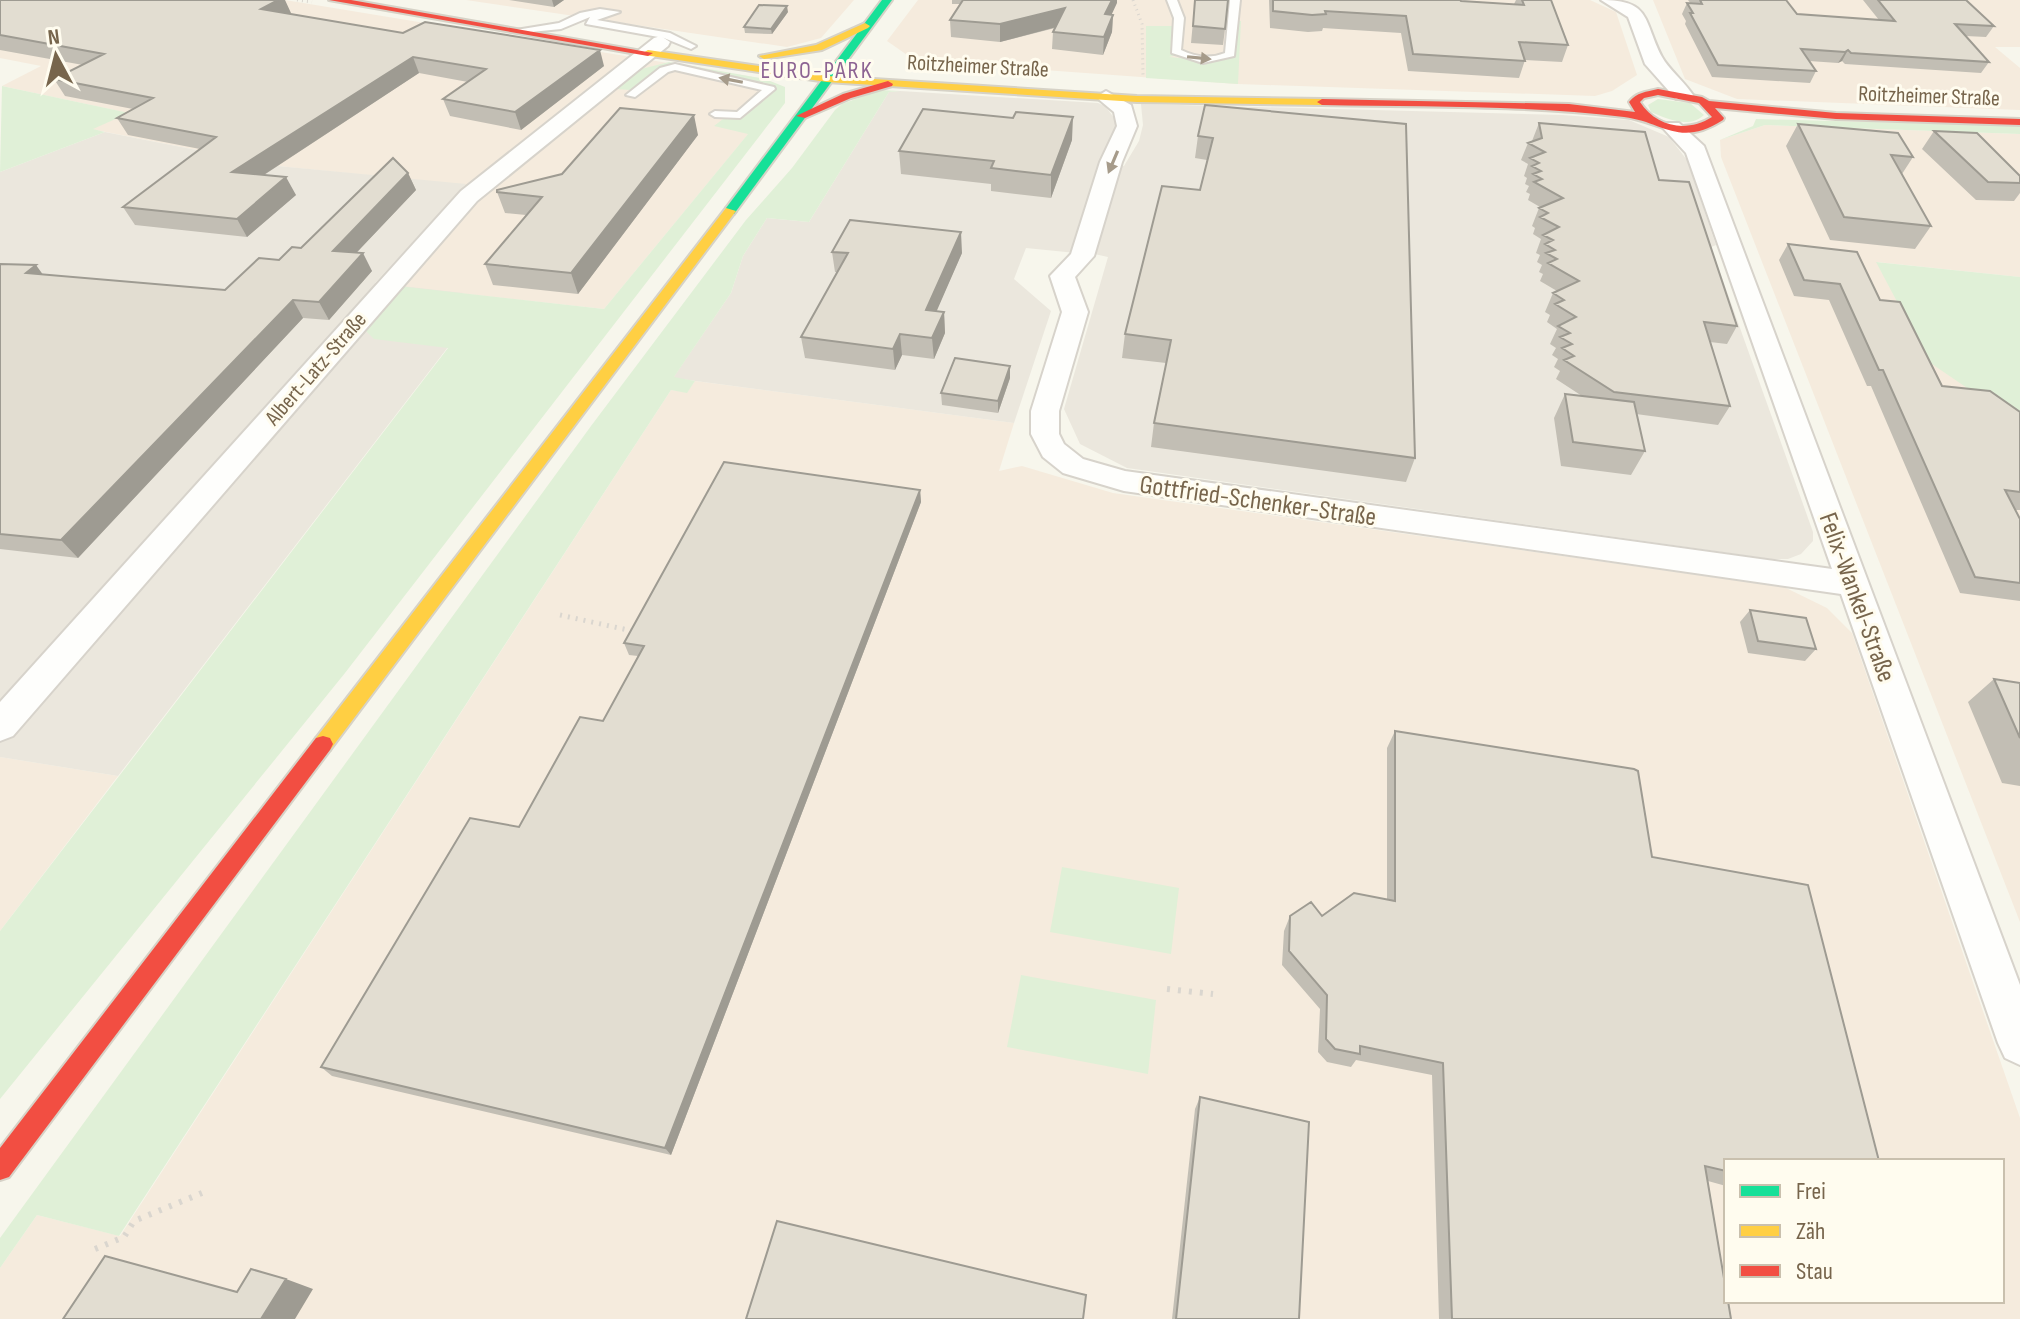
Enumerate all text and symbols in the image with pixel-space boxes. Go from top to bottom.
north arrow [16,16,96,96]
text: N [46,24,61,52]
street label: Roitzheimer Straße [906,49,1049,84]
one-way arrow [1187,51,1212,64]
district label: EURO-PARK [760,56,874,85]
one-way arrow [719,73,744,86]
street label: Roitzheimer Straße [1858,81,2000,112]
one-way arrow [1106,150,1119,174]
street label: Albert-Latz-Straße [259,307,373,432]
street label: Gottfried-Schenker-Straße [1138,470,1378,533]
street label: Felix-Wankel-Straße [1812,509,1902,686]
legend [1724,1159,2004,1303]
text: Frei [1796,1177,1826,1206]
text: Zäh [1796,1217,1825,1246]
text: Stau [1796,1257,1833,1286]

